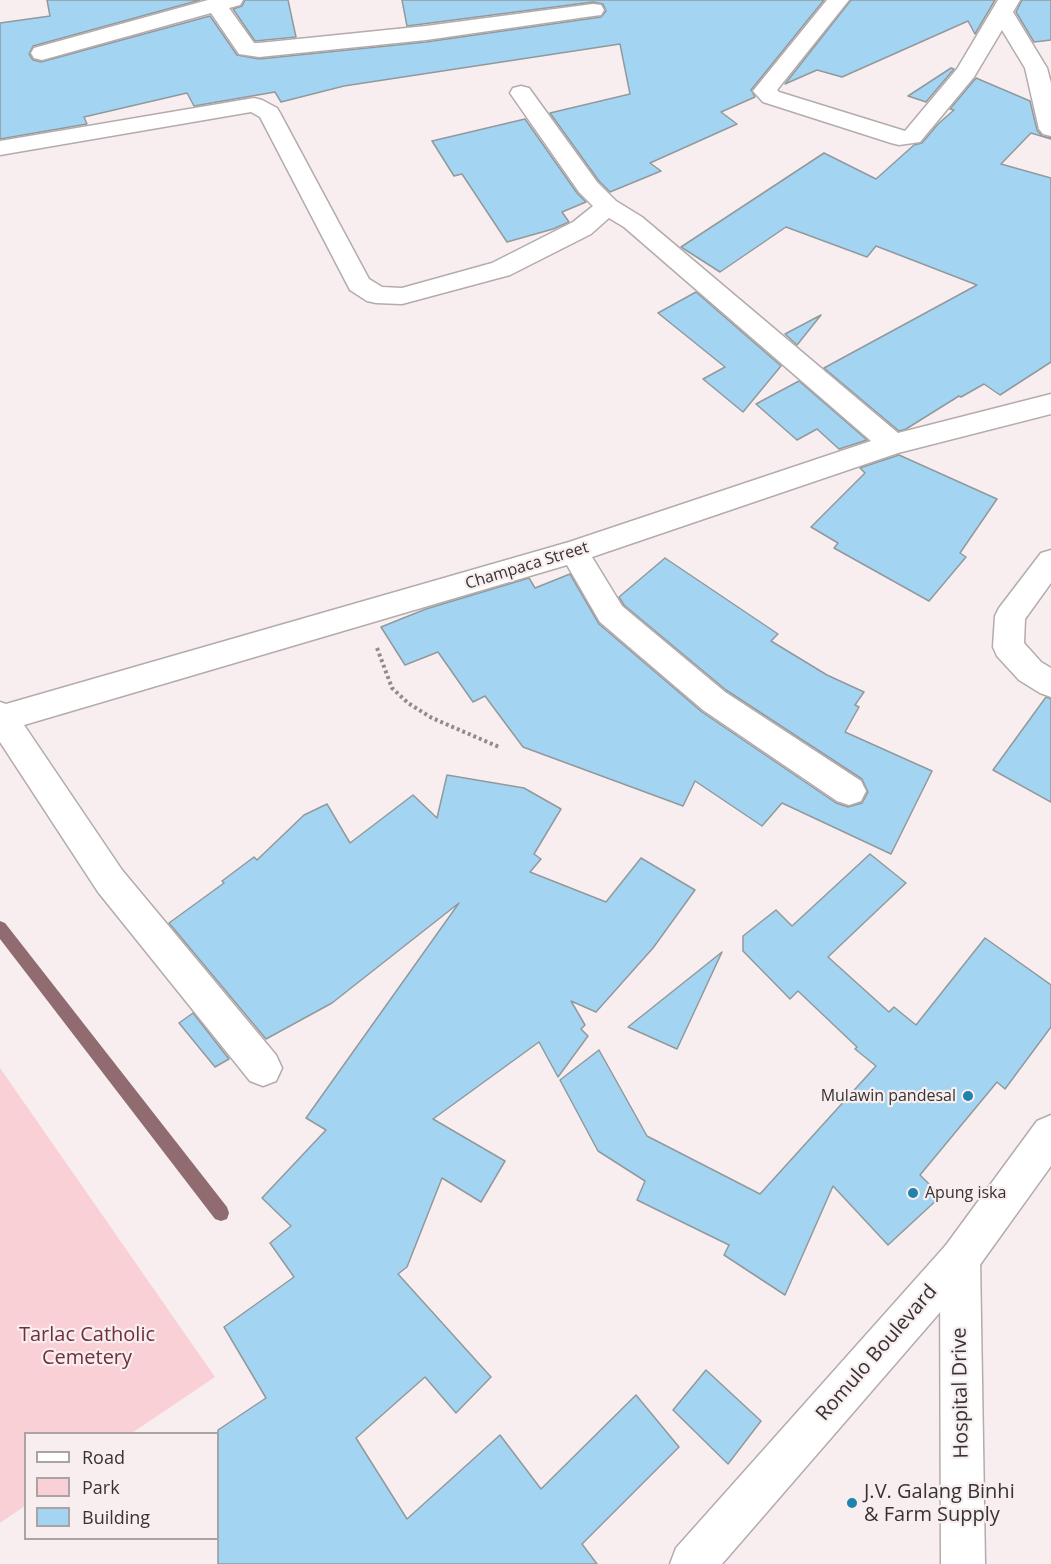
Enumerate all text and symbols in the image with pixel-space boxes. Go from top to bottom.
street label: Champaca Street [463,538,591,594]
place label: Mulawin pandesal [821,1086,956,1106]
marker: Mulawin pandesal [961,1089,975,1103]
place label: Apung iska [925,1183,1006,1203]
marker: Apung iska [906,1186,920,1200]
street label: Romulo Boulevard [811,1280,943,1426]
park label: Tarlac Catholic Cemetery [19,1323,155,1370]
street label: Hospital Drive [948,1327,974,1459]
legend [24,1432,219,1540]
text: Road [82,1445,125,1469]
text: Park [82,1475,120,1499]
place label: J.V. Galang Binhi & Farm Supply [864,1480,1015,1527]
marker: J.V. Galang Binhi & Farm Supply [845,1496,859,1510]
text: Building [82,1505,150,1529]

